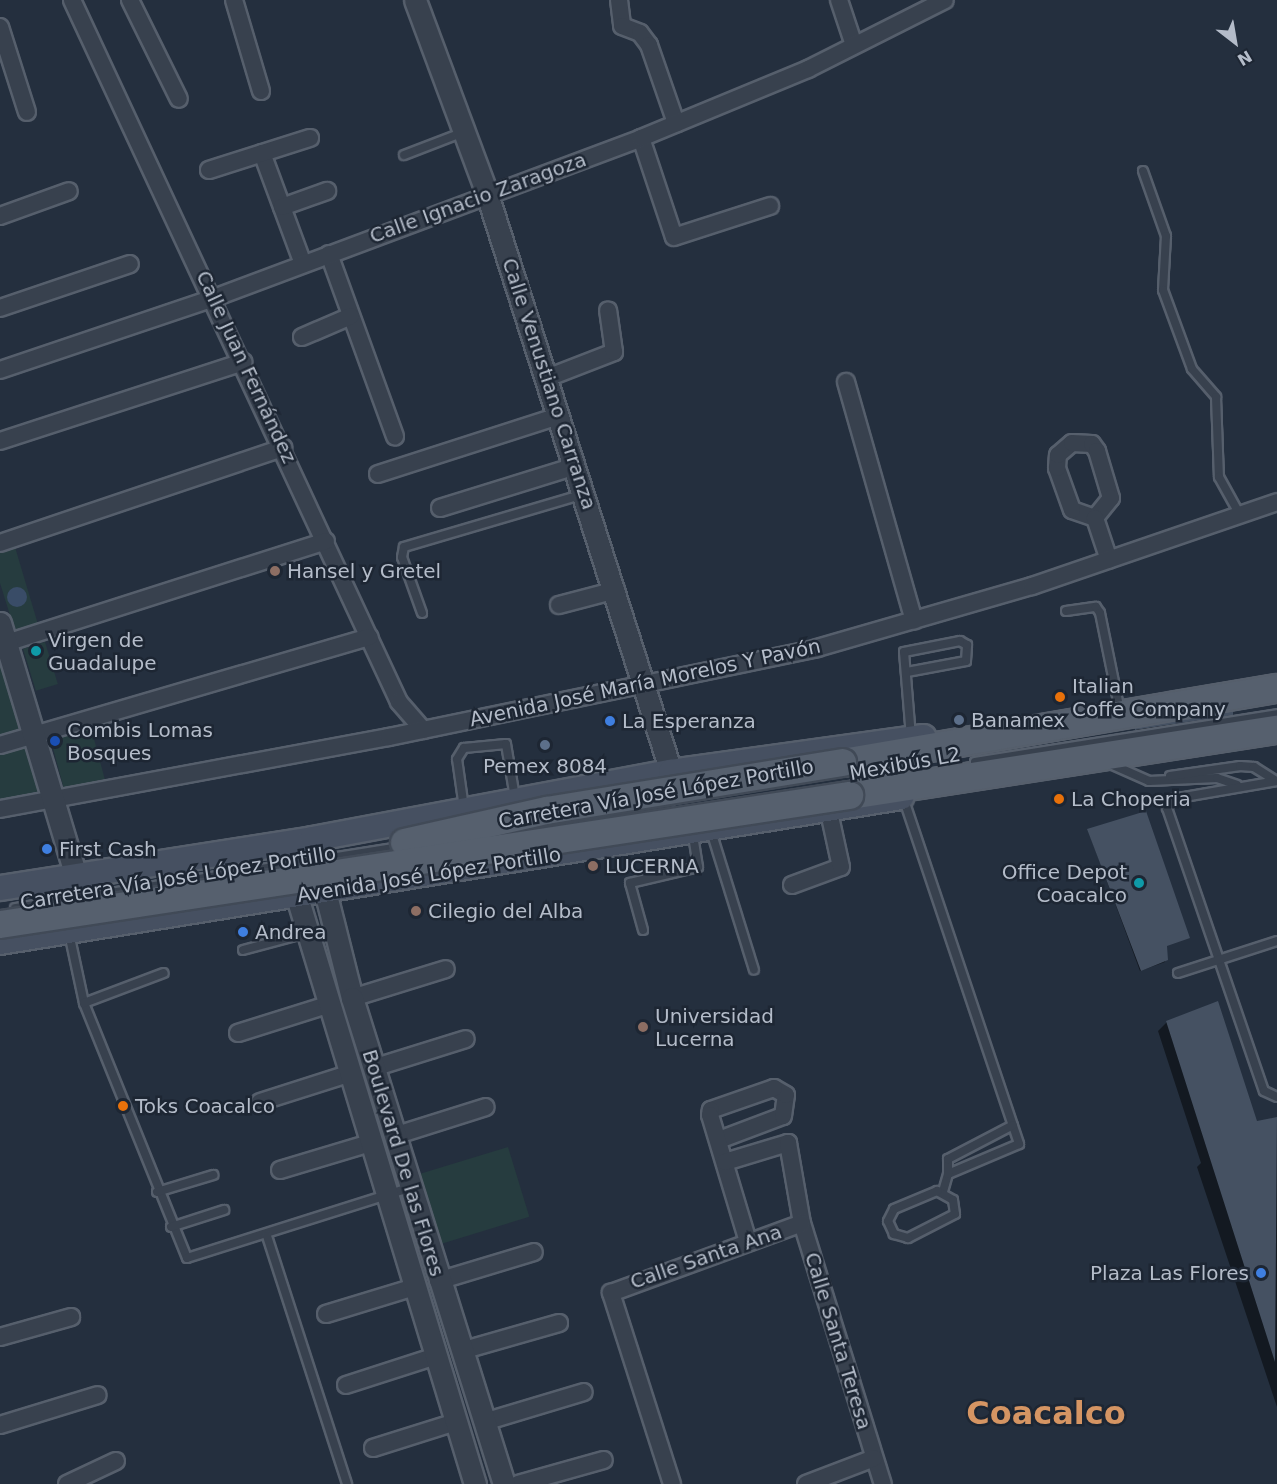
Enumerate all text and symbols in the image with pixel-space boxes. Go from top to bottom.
north arrow [1205,12,1265,72]
text: N [1234,46,1255,69]
street label: Calle Ignacio Zaragoza [366,148,590,248]
street label: Calle Venustiano Carranza [497,255,601,513]
street label: Calle Juan Fernández [191,267,301,467]
place label: Hansel y Gretel [287,559,441,583]
marker: Hansel y Gretel [268,564,282,578]
place label: Virgen de Guadalupe [48,628,157,675]
street label: Avenida José María Morelos Y Pavón [467,634,823,732]
marker: Virgen de Guadalupe [29,644,43,658]
place label: Italian Coffe Company [1072,674,1226,721]
marker: Italian Coffe Company [1053,690,1067,704]
place label: Banamex [971,708,1065,732]
place label: La Esperanza [622,709,756,733]
marker: Banamex [952,713,966,727]
marker: La Esperanza [603,714,617,728]
place label: Combis Lomas Bosques [67,718,213,765]
marker: Combis Lomas Bosques [48,734,62,748]
marker: Pemex 8084 [538,738,552,752]
street label: Mexibús L2 [847,742,963,786]
place label: Pemex 8084 [483,754,607,778]
street label: Carretera Vía José López Portillo [497,754,815,834]
place label: La Choperia [1071,787,1191,811]
marker: La Choperia [1052,792,1066,806]
place label: First Cash [59,837,157,861]
street label: Carretera Vía José López Portillo [18,841,338,915]
marker: First Cash [40,842,54,856]
street label: Avenida José López Portillo [295,842,563,908]
place label: LUCERNA [605,854,699,878]
marker: LUCERNA [586,859,600,873]
place label: Office Depot Coacalco [1002,860,1127,907]
marker: Office Depot Coacalco [1132,876,1146,890]
place label: Cilegio del Alba [428,899,583,923]
marker: Cilegio del Alba [409,904,423,918]
place label: Andrea [255,920,326,944]
marker: Andrea [236,925,250,939]
place label: Universidad Lucerna [655,1004,774,1051]
marker: Universidad Lucerna [636,1020,650,1034]
street label: Boulevard De las Flores [357,1047,449,1279]
place label: Toks Coacalco [135,1094,275,1118]
marker: Toks Coacalco [116,1099,130,1113]
street label: Calle Santa Ana [627,1220,785,1294]
street label: Calle Santa Teresa [800,1250,876,1432]
place label: Plaza Las Flores [1090,1261,1249,1285]
marker: Plaza Las Flores [1254,1266,1268,1280]
district label: Coacalco [966,1394,1126,1432]

